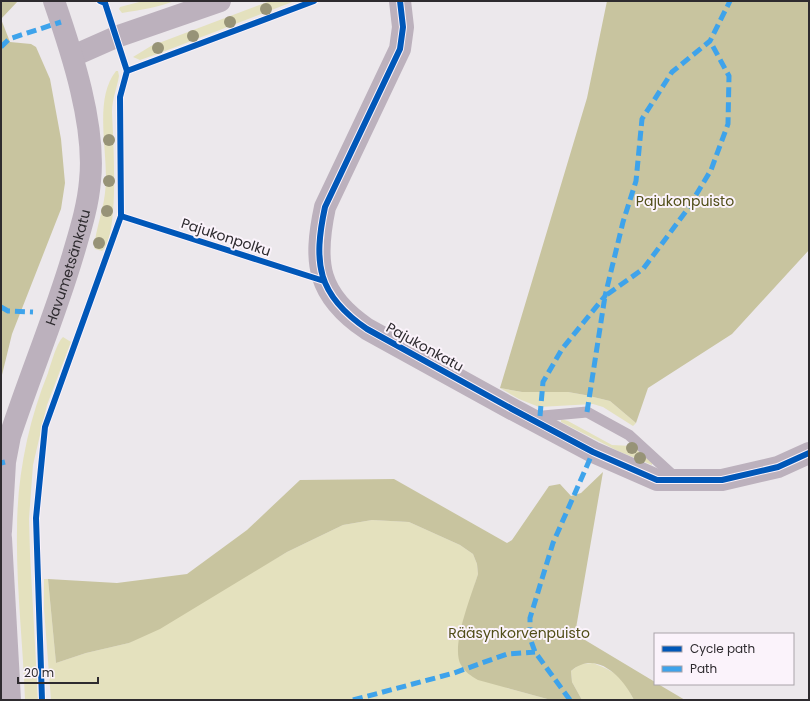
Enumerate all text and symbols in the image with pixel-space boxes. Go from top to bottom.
park label: Pajukonpuisto [636,191,734,211]
street label: Havumetsänkatu [40,207,95,328]
street label: Pajukonpolku [179,213,273,261]
street label: Pajukonkatu [383,317,467,377]
park label: Rääsynkorvenpuisto [448,623,590,643]
legend [654,633,794,685]
text: Cycle path [690,640,755,657]
scale bar [18,659,98,685]
text: Path [690,660,717,677]
text: 20 m [24,664,54,681]

